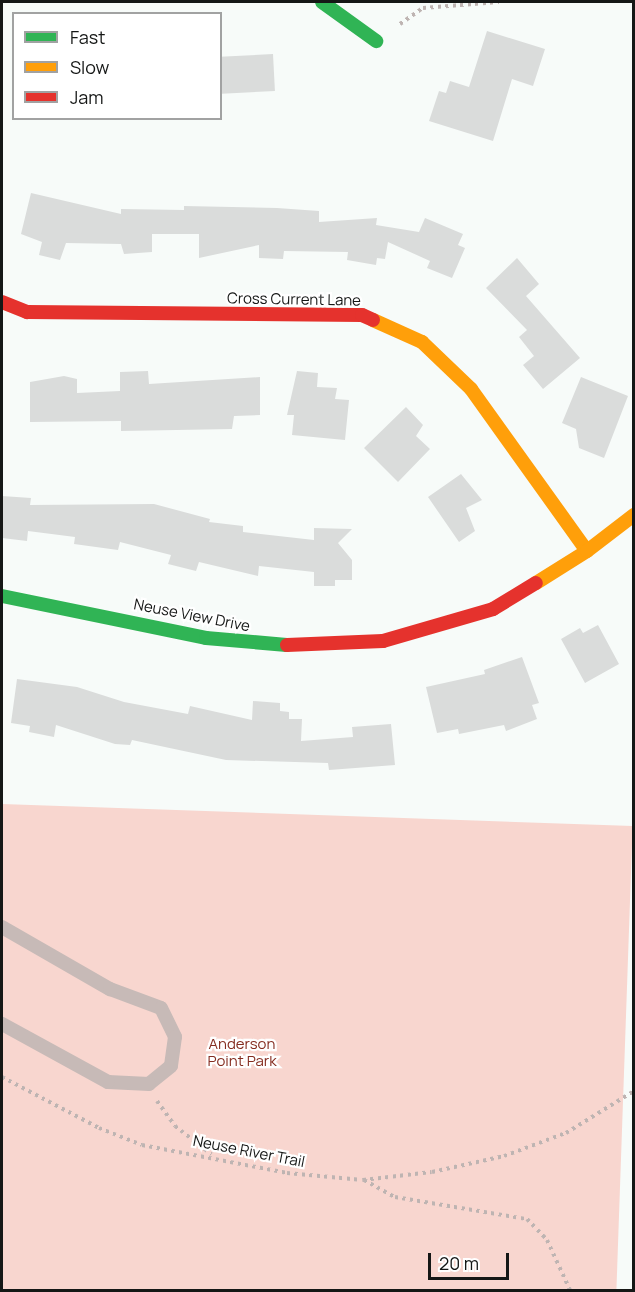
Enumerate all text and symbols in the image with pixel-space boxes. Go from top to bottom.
legend [12,12,222,120]
text: Fast [70,25,105,49]
text: Slow [70,55,109,79]
text: Jam [70,85,104,109]
street label: Cross Current Lane [227,289,361,309]
street label: Neuse View Drive [132,595,252,635]
park label: Anderson Point Park [207,1034,277,1069]
street label: Neuse River Trail [191,1131,307,1171]
scale bar [431,1241,512,1279]
text: 20 m [439,1251,479,1275]

